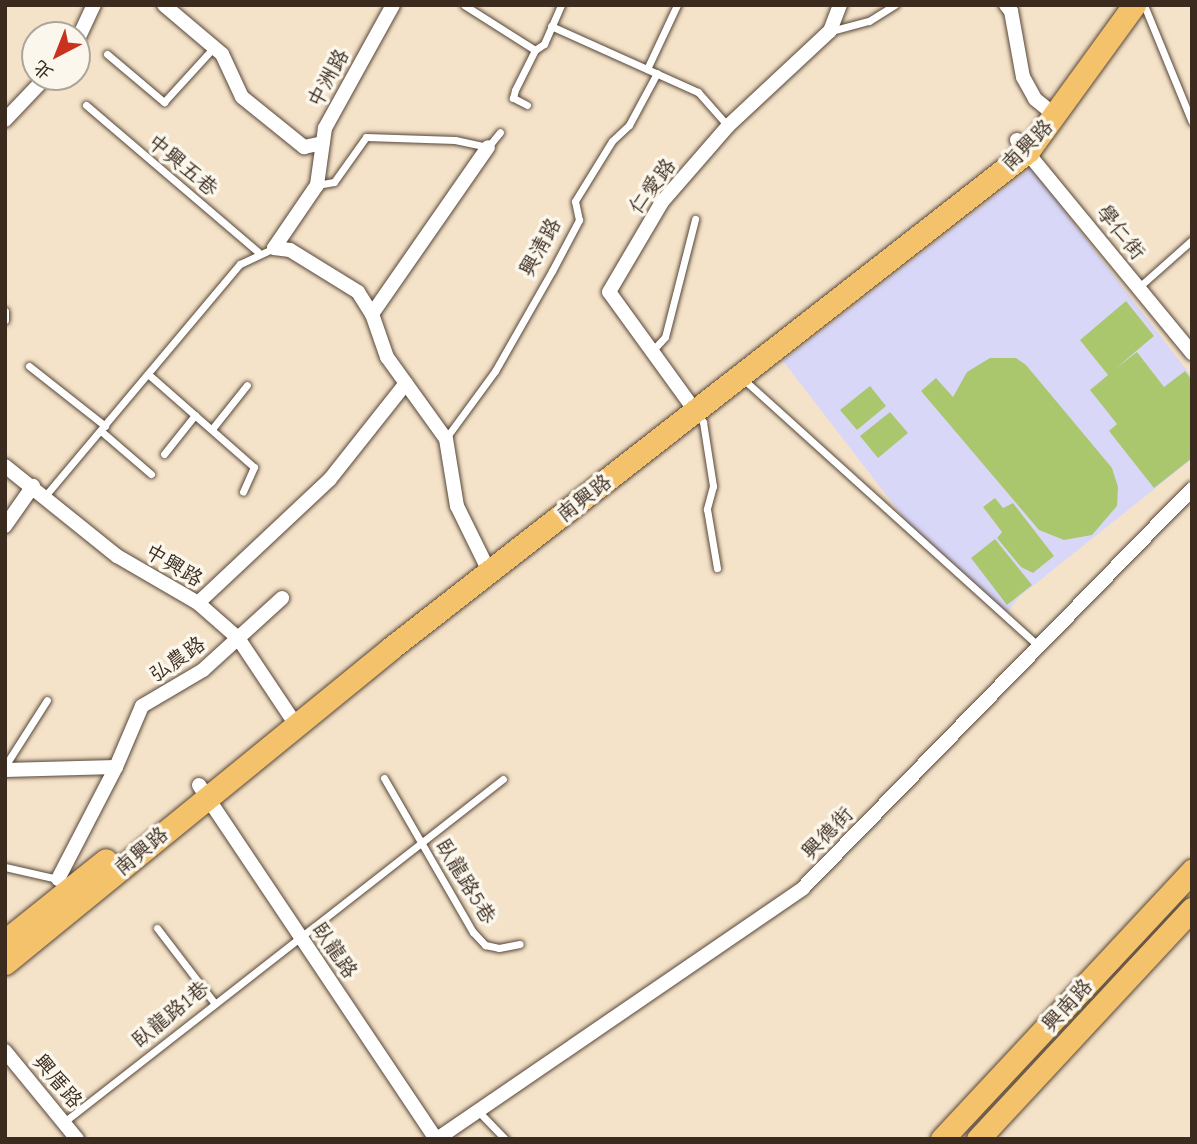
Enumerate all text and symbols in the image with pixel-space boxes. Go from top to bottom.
north arrow [21,21,91,91]
street label: 中洲路 [302,44,354,112]
text: 北 [29,56,58,85]
street label: 南興路 [996,114,1058,176]
street label: 中興五巷 [143,128,223,202]
street label: 仁愛路 [623,153,681,219]
street label: 學仁街 [1091,200,1151,264]
street label: 興清路 [514,213,566,281]
street label: 南興路 [551,469,617,527]
street label: 中興路 [141,538,207,592]
street label: 弘農路 [144,631,210,687]
street label: 興德街 [796,802,858,864]
street label: 南興路 [109,821,173,881]
street label: 臥龍路5巷 [431,834,501,928]
street label: 臥龍路 [307,917,363,983]
street label: 興南路 [1036,973,1098,1037]
street label: 臥龍路1巷 [126,975,214,1053]
street label: 興厝路 [28,1049,88,1113]

